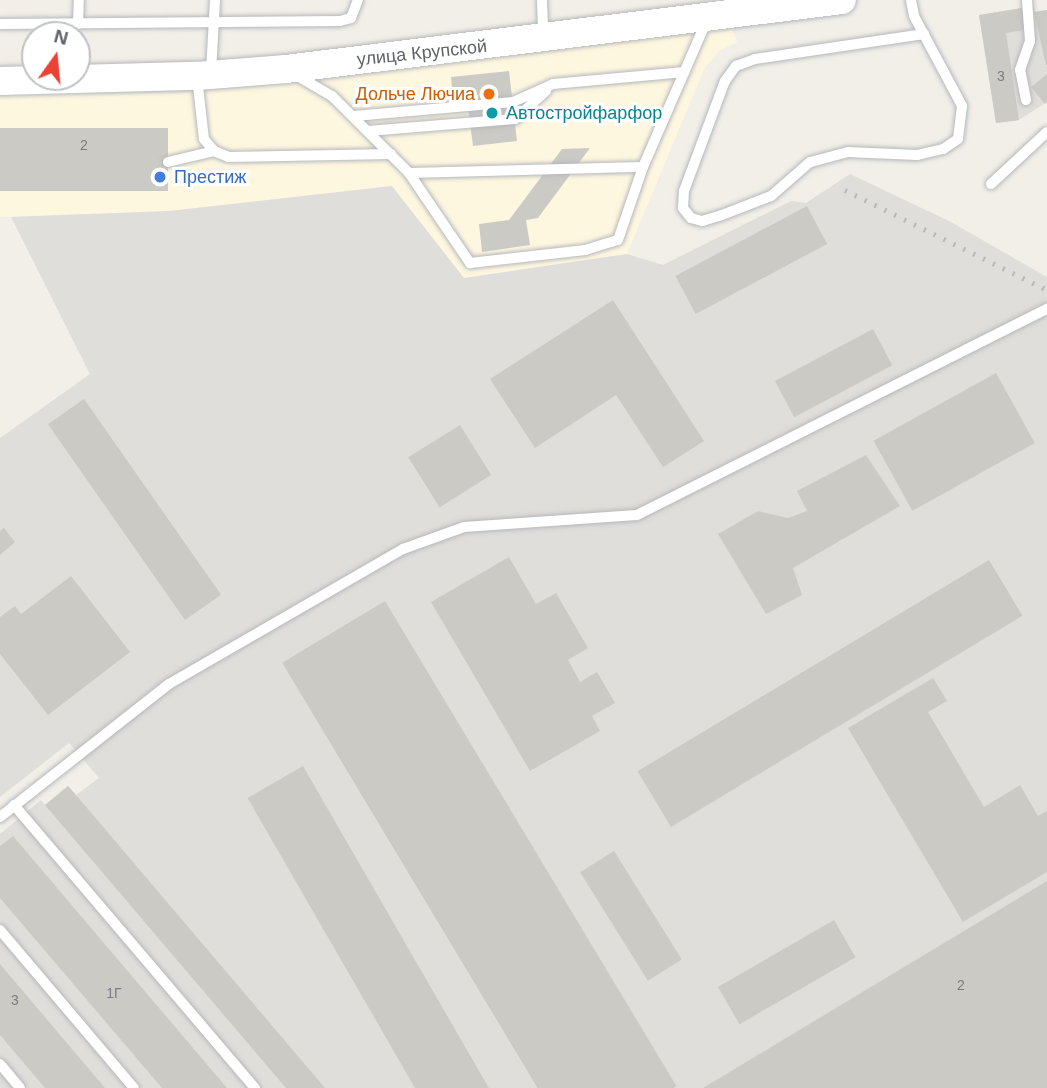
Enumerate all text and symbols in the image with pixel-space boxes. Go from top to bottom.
north arrow [21,21,91,91]
text: N [52,25,70,49]
street label: улица Крупской [356,35,488,71]
house number: 3 [997,68,1005,84]
place label: Дольче Лючиа [356,83,475,105]
marker: Дольче Лючиа [481,86,497,102]
place label: Автостройфарфор [506,102,662,124]
marker: Автостройфарфор [484,105,500,121]
house number: 2 [80,137,88,153]
place label: Престиж [174,166,246,188]
marker: Престиж [152,169,168,185]
house number: 2 [957,977,965,993]
house number: 1Г [106,985,122,1001]
house number: 3 [11,992,19,1008]

